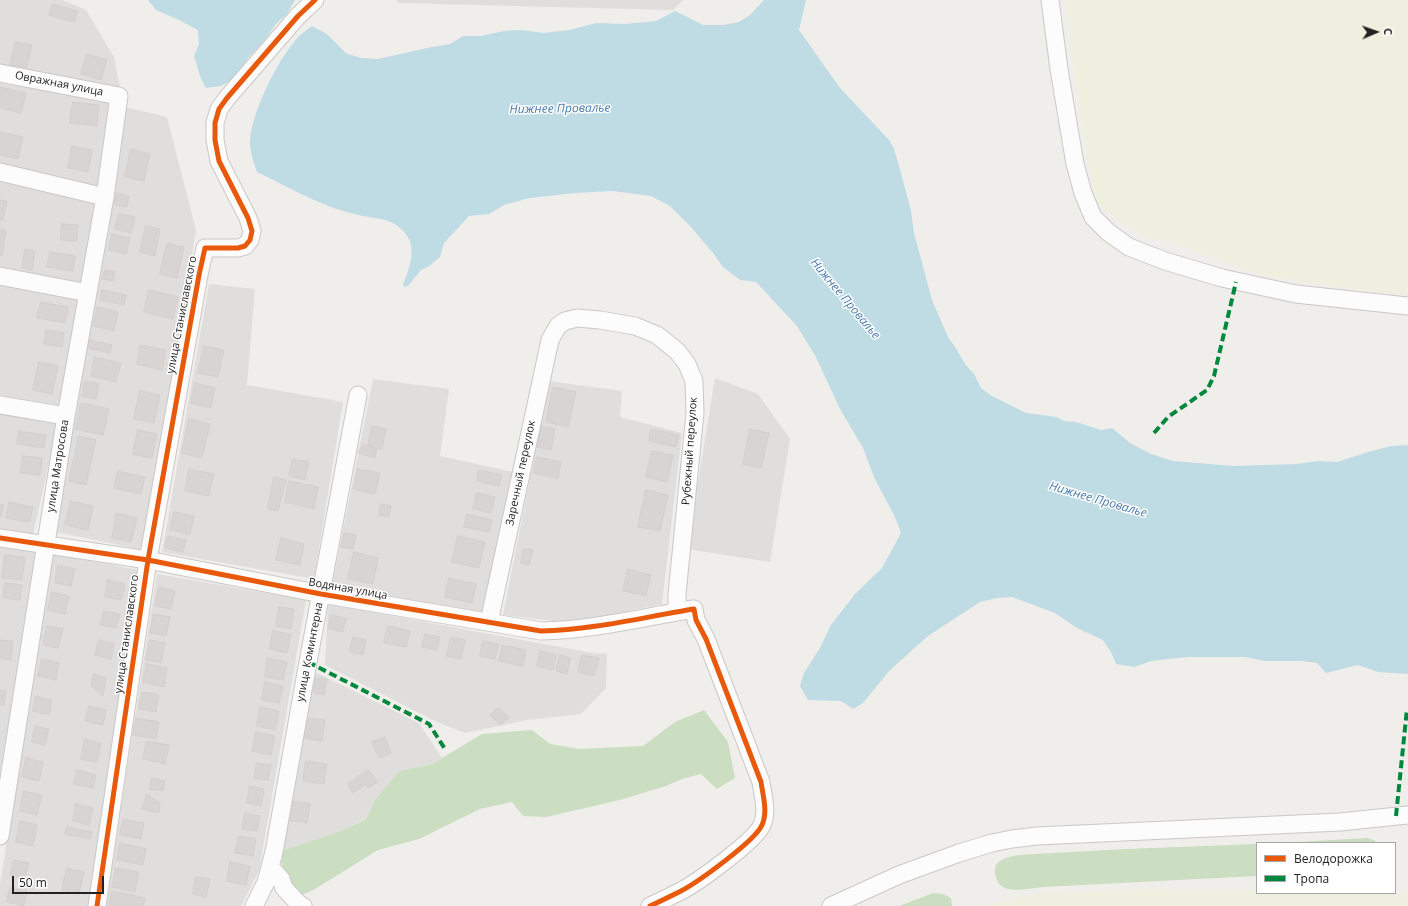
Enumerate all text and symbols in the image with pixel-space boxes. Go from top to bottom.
north arrow [1356,12,1396,52]
text: С [1381,28,1396,35]
street label: Овражная улица [14,69,104,99]
water label: Нижнее Провалье [509,101,611,117]
street label: улица Станиславского [164,255,200,375]
water label: Нижнее Провалье [807,256,883,342]
street label: Рубежный переулок [680,397,700,505]
street label: улица Матросова [44,419,72,513]
street label: Заречный переулок [503,419,539,527]
water label: Нижнее Провалье [1047,479,1149,521]
street label: улица Станиславского [112,574,142,694]
street label: Водяная улица [307,576,389,602]
street label: улица Коминтерна [294,601,326,703]
legend [1256,842,1396,894]
text: Велодорожка [1294,850,1373,867]
scale bar [14,868,106,894]
text: Тропа [1294,870,1329,887]
text: 50 m [19,874,47,891]

